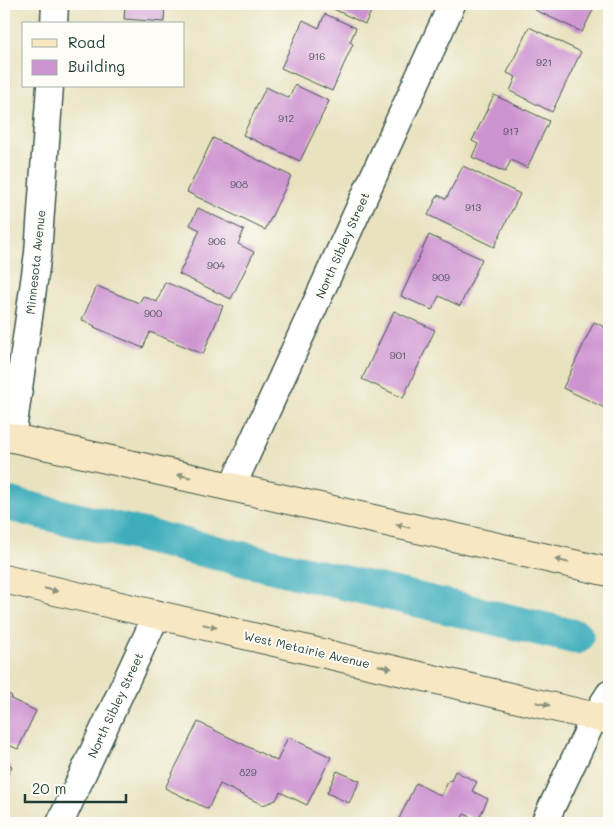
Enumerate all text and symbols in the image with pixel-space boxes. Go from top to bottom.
legend [22,22,185,88]
text: Road [68,32,105,52]
house number: 916 [309,49,325,63]
house number: 921 [536,55,552,69]
text: Building [68,56,125,76]
house number: 912 [278,111,294,125]
house number: 917 [503,124,519,138]
house number: 908 [230,177,248,191]
street label: North Sibley Street [311,189,373,301]
house number: 913 [465,200,481,214]
street label: Minnesota Avenue [22,209,48,315]
house number: 906 [208,234,226,248]
house number: 904 [207,258,225,272]
house number: 909 [432,270,450,284]
house number: 900 [144,306,162,320]
house number: 901 [390,348,406,362]
one-way arrow [177,472,192,480]
one-way arrow [395,521,411,529]
one-way arrow [554,557,569,565]
one-way arrow [44,586,59,594]
one-way arrow [202,622,217,630]
street label: West Metairie Avenue [242,627,372,671]
street label: North Sibley Street [84,650,146,760]
one-way arrow [377,663,392,671]
one-way arrow [536,700,551,708]
house number: 829 [239,765,257,779]
scale bar [25,772,126,804]
text: 20 m [32,778,66,798]

